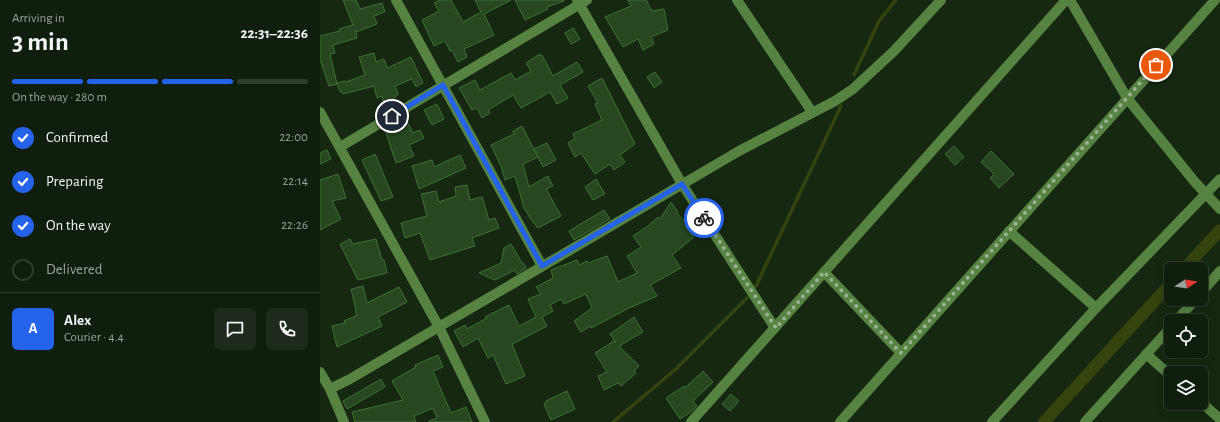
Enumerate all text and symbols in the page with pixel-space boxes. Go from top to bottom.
text: Arriving in [12,12,65,25]
text: 22:31–22:36 [240,26,308,41]
text: 3 min [12,29,69,55]
pin [1139,48,1173,82]
icon: bag [1145,54,1167,76]
text: On the way · 280 m [12,91,107,104]
pin [375,99,409,133]
icon: home [381,105,403,127]
icon: check [12,127,34,149]
text: Confirmed [46,130,108,145]
text: 22:00 [279,131,308,144]
icon: check [12,171,34,193]
text: Preparing [46,174,103,189]
text: 22:14 [282,175,308,188]
courier [684,198,724,238]
icon: bike [693,207,715,229]
icon: check [12,215,34,237]
text: On the way [46,218,111,233]
text: 22:26 [281,219,308,232]
text: Delivered [46,262,103,277]
north arrow [1164,262,1208,306]
map controls [1164,262,1208,410]
button: chat [214,308,256,350]
button: phone [266,308,308,350]
text: Alex [64,313,91,328]
button: locate [1164,314,1208,358]
text: A [28,321,38,336]
text: Courier · 4.4 [64,331,124,344]
button: layers [1164,366,1208,410]

